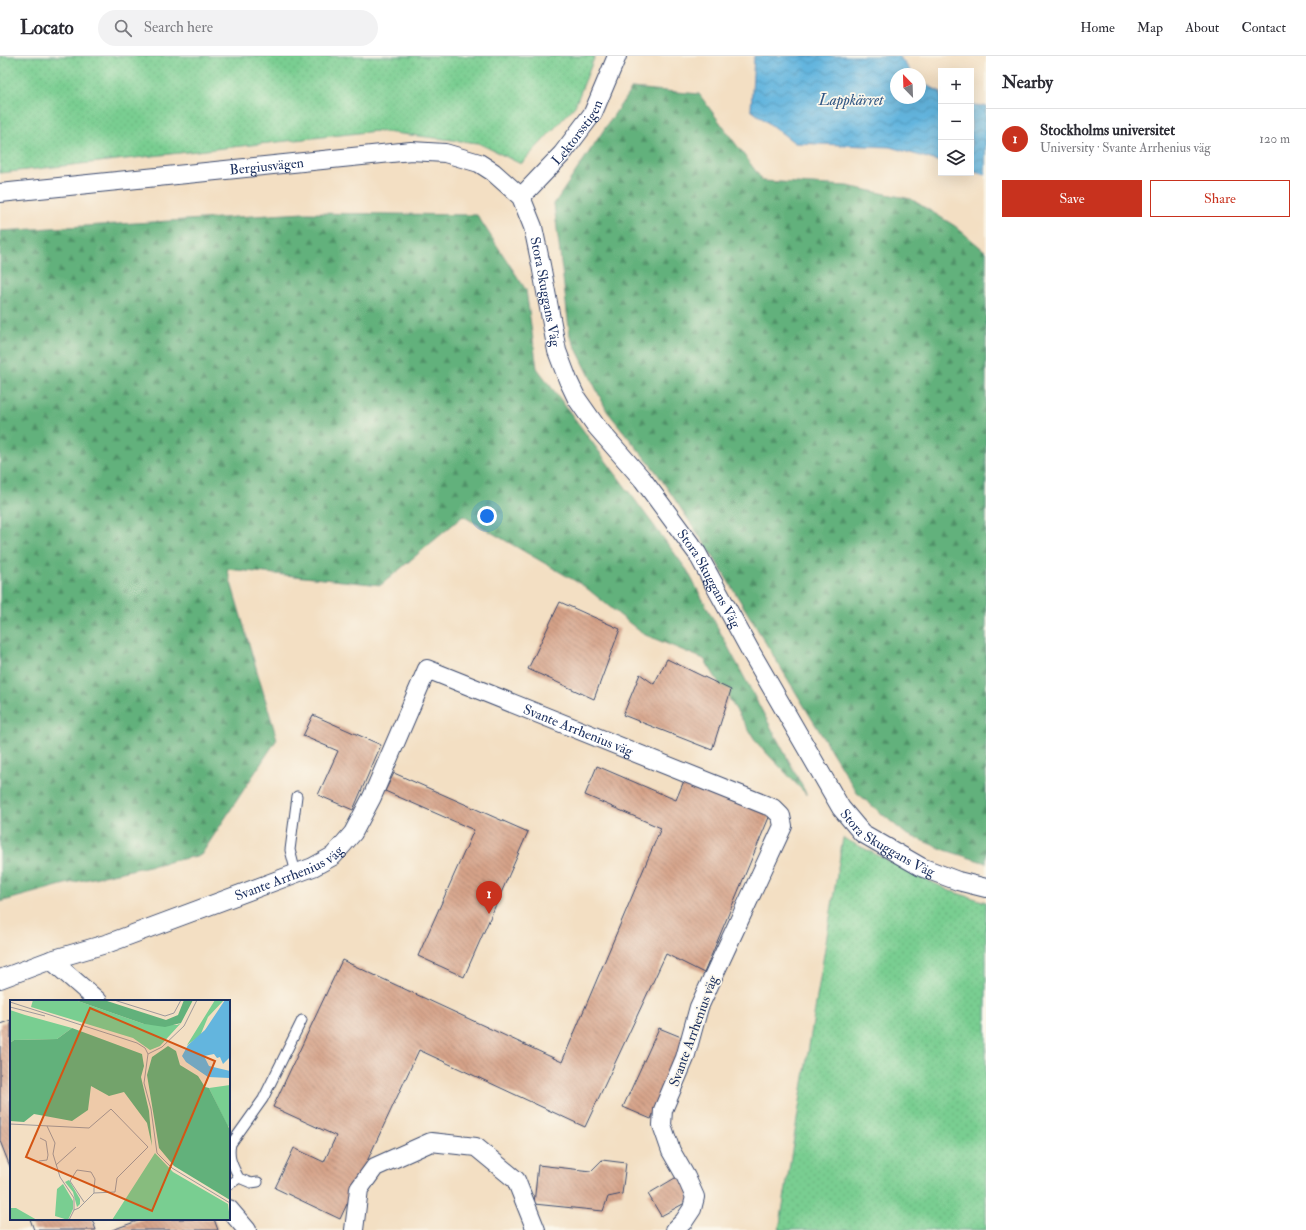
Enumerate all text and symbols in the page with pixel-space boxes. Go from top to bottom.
search box [98,10,378,46]
text: Locato [20,16,74,40]
icon: search [112,17,134,39]
text: Search here [144,18,213,37]
text: Home [1080,19,1115,36]
text: Map [1137,19,1163,36]
text: About [1185,19,1219,36]
text: Contact [1241,19,1286,36]
north arrow [890,68,926,104]
map controls [938,68,974,176]
button: + [938,68,974,104]
text: Nearby [1002,72,1053,93]
water label: Lappkärret [818,91,884,110]
street label: Lektorsstigen [548,97,607,169]
button: − [938,104,974,140]
text: Stockholms universitet [1040,121,1175,140]
text: 1 [1013,131,1017,147]
text: 120 m [1259,131,1290,147]
button: layers [938,140,974,176]
text: University · Svante Arrhenius väg [1040,140,1211,156]
street label: Bergiusvägen [229,154,305,178]
button: Save [1002,180,1142,217]
button: Share [1150,180,1290,217]
street label: Stora Skuggans Väg [526,235,564,349]
your location [477,506,497,526]
street label: Stora Skuggans Väg [673,526,745,632]
street label: Svante Arrhenius väg [521,701,637,760]
street label: Stora Skuggans Väg [836,806,938,881]
street label: Svante Arrhenius väg [232,842,348,904]
pin: 1 [476,881,502,914]
street label: Svante Arrhenius väg [666,972,722,1089]
inset map [10,1000,230,1220]

